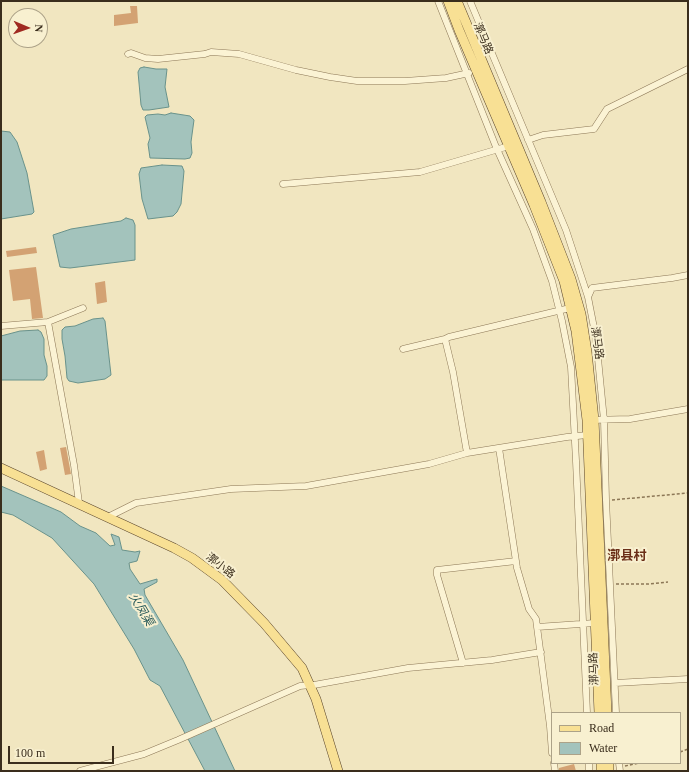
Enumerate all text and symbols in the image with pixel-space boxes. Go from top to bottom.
north arrow [8,8,48,48]
street label: 漷马路 [471,20,497,56]
text: N [33,24,45,33]
street label: 漷马路 [589,326,607,360]
district label: 漷县村 [608,547,646,563]
street label: 漷小路 [204,550,238,580]
water label: 火凤渠 [127,590,157,628]
street label: 漷马路 [586,652,600,686]
legend [551,712,681,764]
text: Road [589,721,614,735]
scale bar [10,738,116,764]
text: Water [589,741,617,755]
text: 100 m [15,746,45,760]

